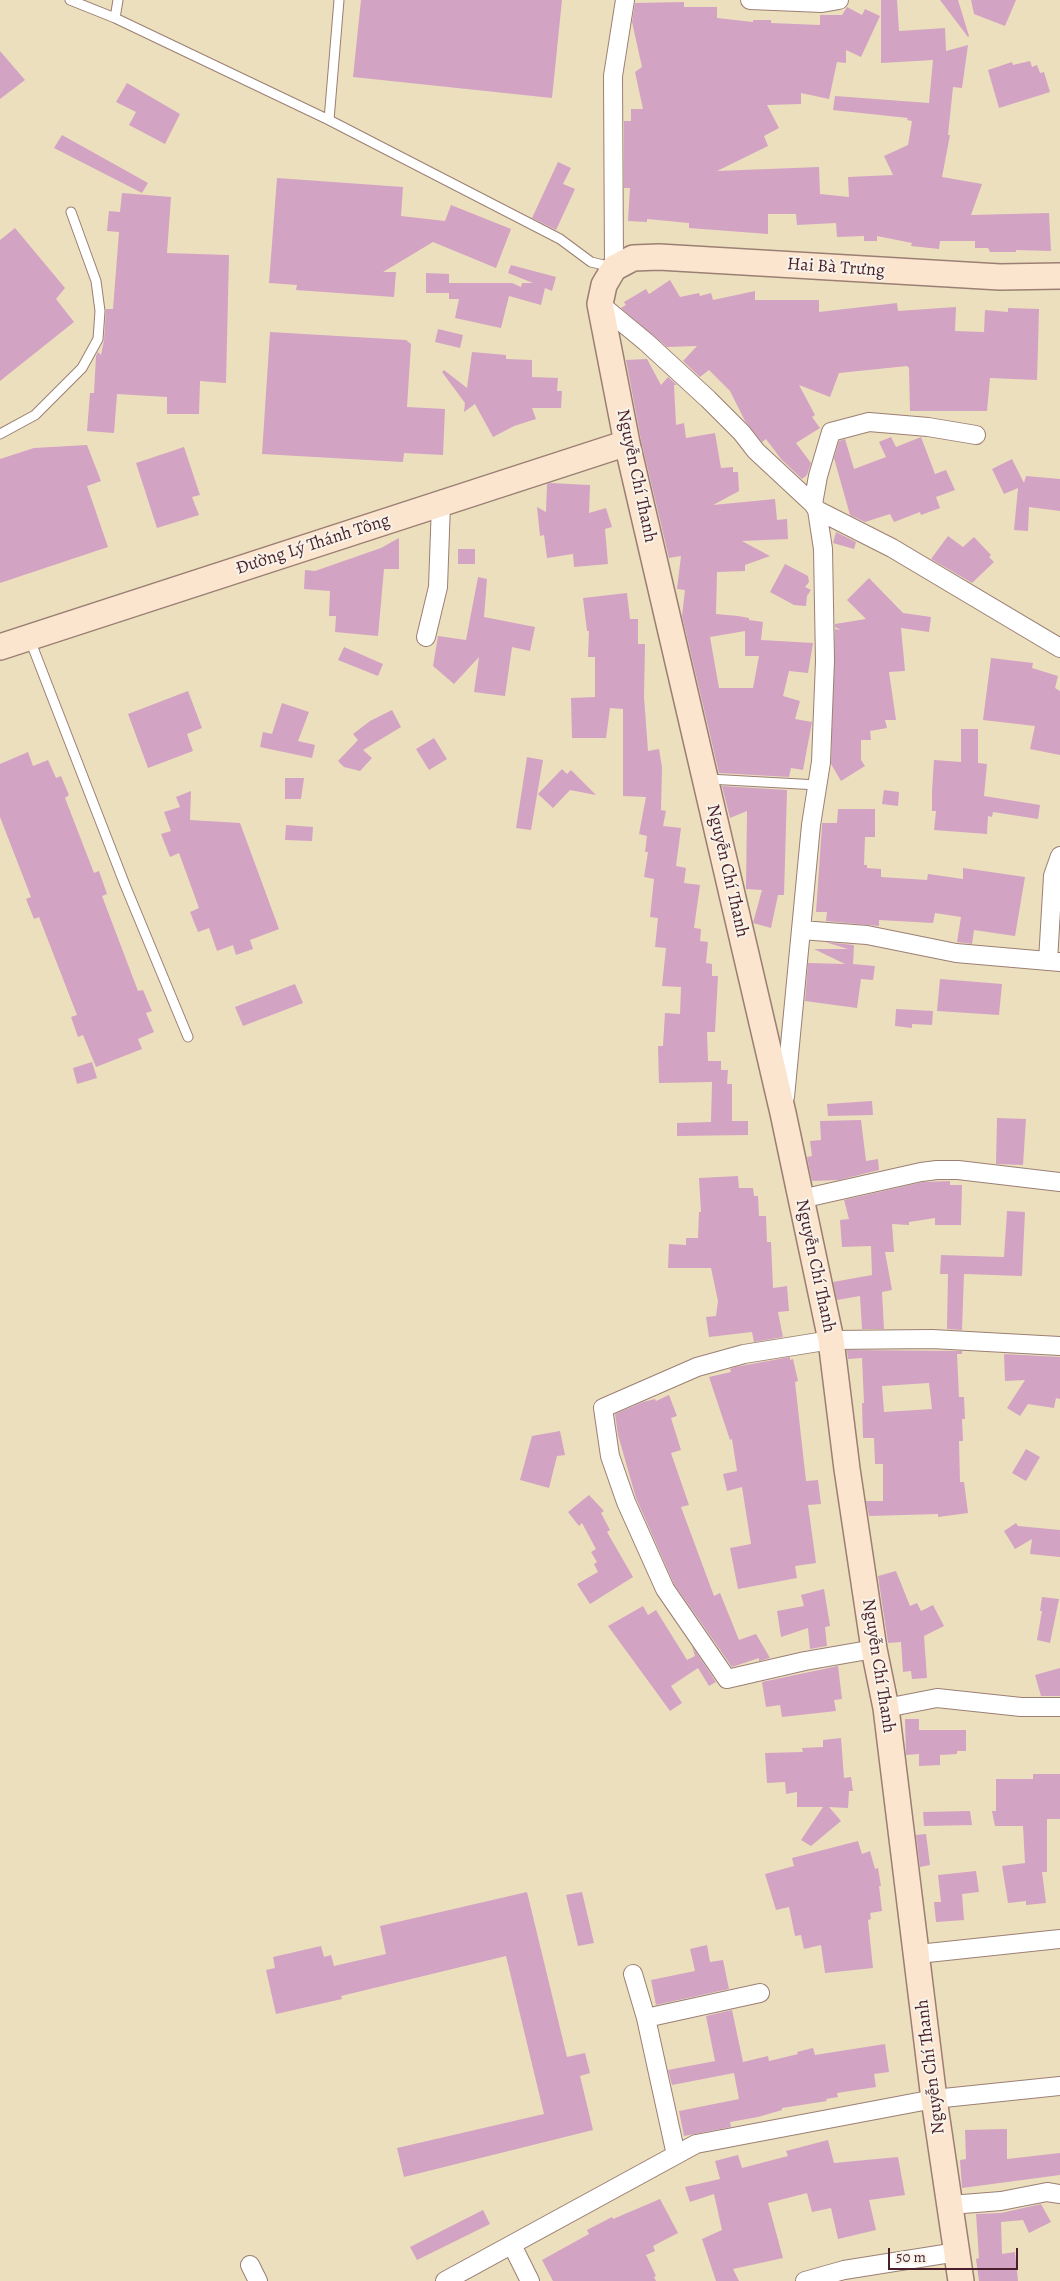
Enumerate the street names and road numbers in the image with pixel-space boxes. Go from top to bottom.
street label: Hai Bà Trưng [786,254,886,282]
street label: Nguyễn Chí Thanh [611,407,661,545]
street label: Đường Lý Thánh Tông [233,510,393,580]
street label: Nguyễn Chí Thanh [701,802,753,940]
street label: Nguyễn Chí Thanh [790,1197,840,1335]
street label: Nguyễn Chí Thanh [857,1597,899,1735]
street label: Nguyễn Chí Thanh [912,1998,950,2136]

